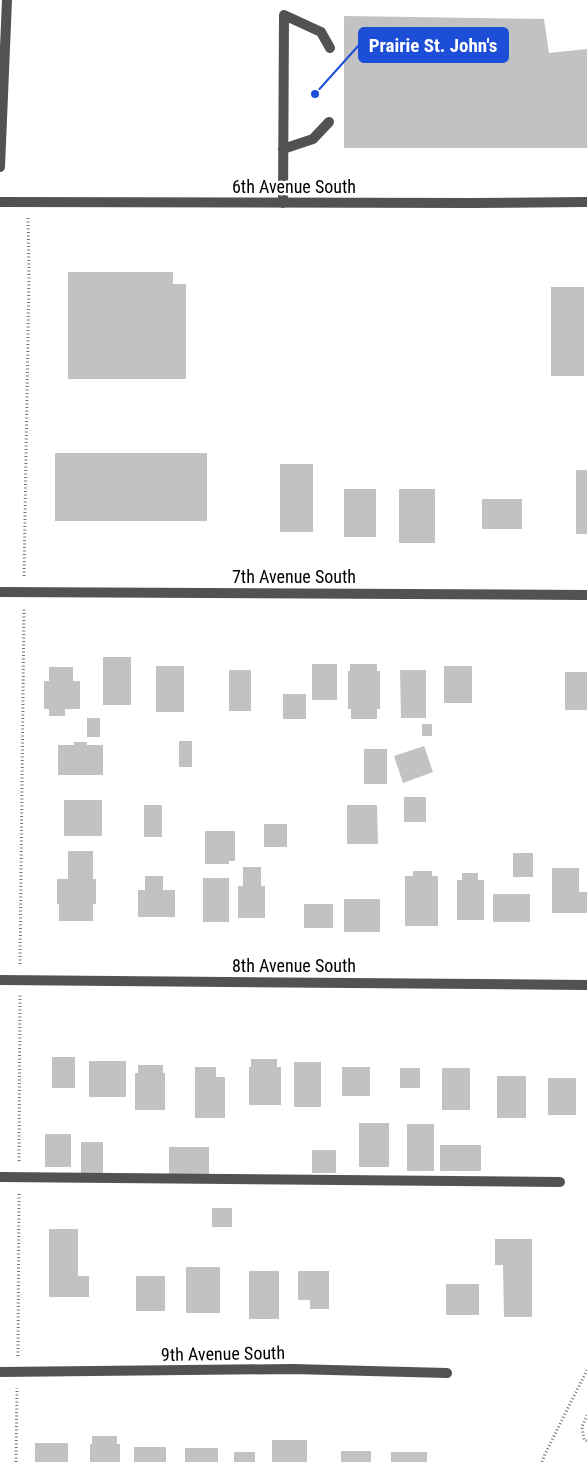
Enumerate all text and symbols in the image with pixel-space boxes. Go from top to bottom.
callout: Prairie St. John's [359,28,508,62]
text: Prairie St. John's [369,34,497,57]
street label: 6th Avenue South [232,176,356,197]
street label: 7th Avenue South [232,566,356,587]
street label: 8th Avenue South [232,955,356,976]
street label: 9th Avenue South [161,1342,285,1365]

